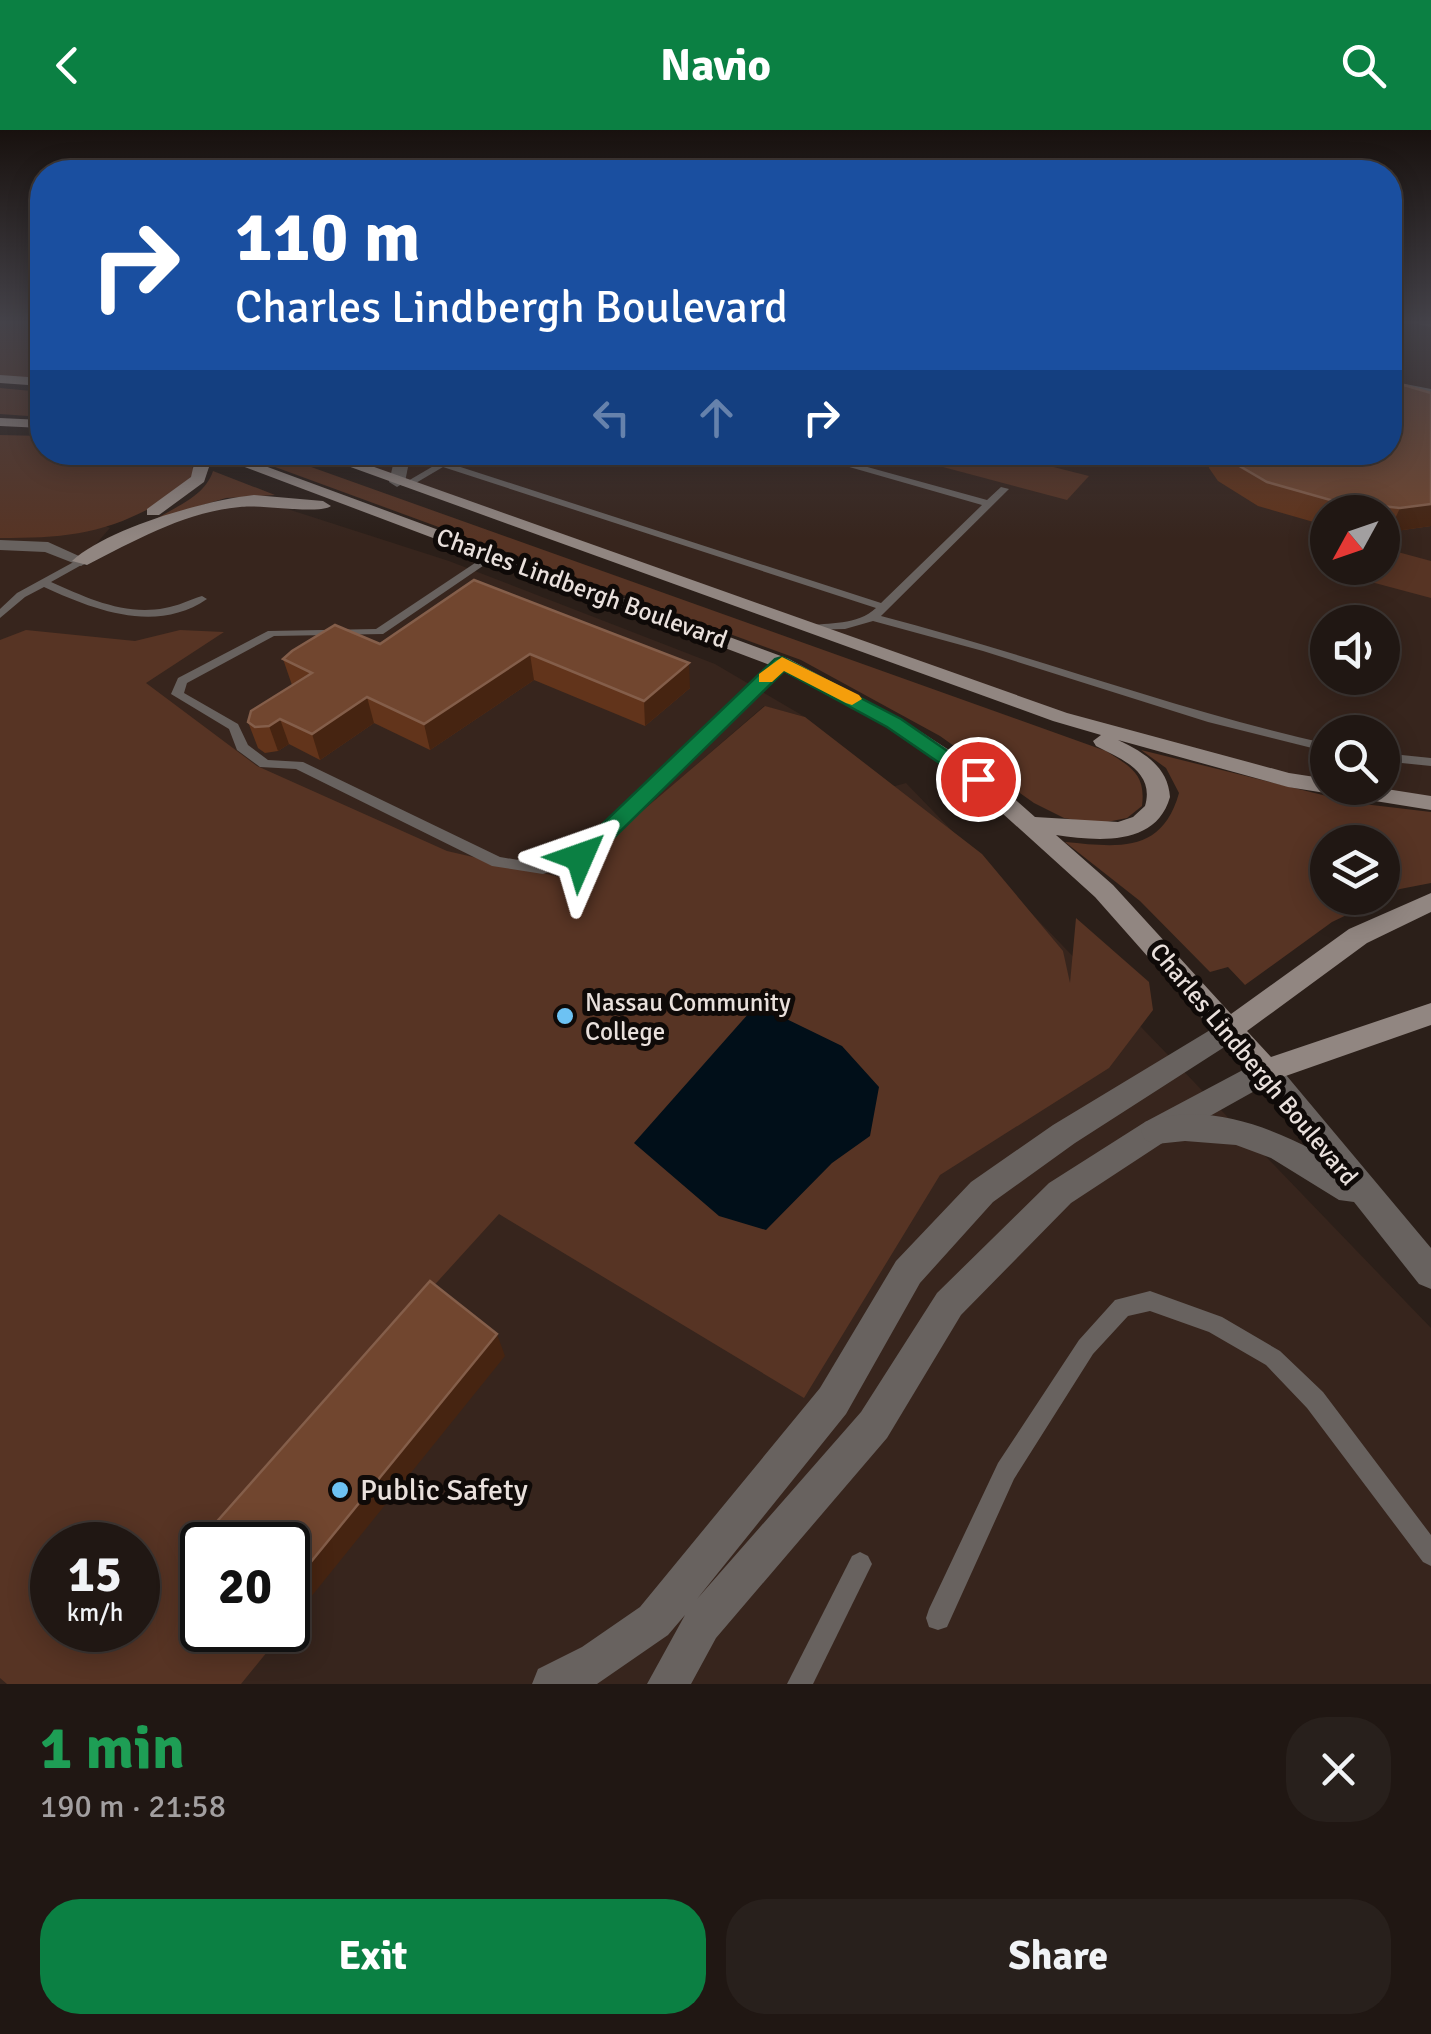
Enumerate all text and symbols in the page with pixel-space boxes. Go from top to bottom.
icon: back [40,38,95,93]
text: Navio [660,38,771,93]
icon: search [1336,38,1391,93]
text: 110 m [235,194,420,280]
icon: right [70,200,200,330]
text: Charles Lindbergh Boulevard [235,280,788,335]
icon: left [584,390,639,445]
icon: ahead [689,390,744,445]
icon: right [794,390,849,445]
north arrow [1310,495,1400,585]
map controls [1310,495,1400,915]
street label: Charles Lindbergh Boulevard [432,521,732,655]
button: sound [1310,605,1400,695]
button: search [1310,715,1400,805]
pin [936,737,1021,822]
icon: arrive [951,752,1006,807]
position arrow [528,805,632,909]
button: layers [1310,825,1400,915]
street label: Charles Lindbergh Boulevard [1143,936,1365,1192]
place label: Nassau Community College [585,987,791,1047]
marker: Nassau Community College [554,1005,576,1027]
place label: Public Safety [360,1472,528,1509]
marker: Public Safety [329,1479,351,1501]
speed limit sign: 20 [180,1522,310,1652]
text: 15 [68,1544,122,1606]
text: km/h [67,1597,123,1628]
text: 1 min [40,1712,185,1786]
button: close [1286,1717,1391,1822]
text: 190 m · 21:58 [40,1787,226,1826]
button: Exit [40,1899,706,2014]
button: Share [726,1899,1391,2014]

